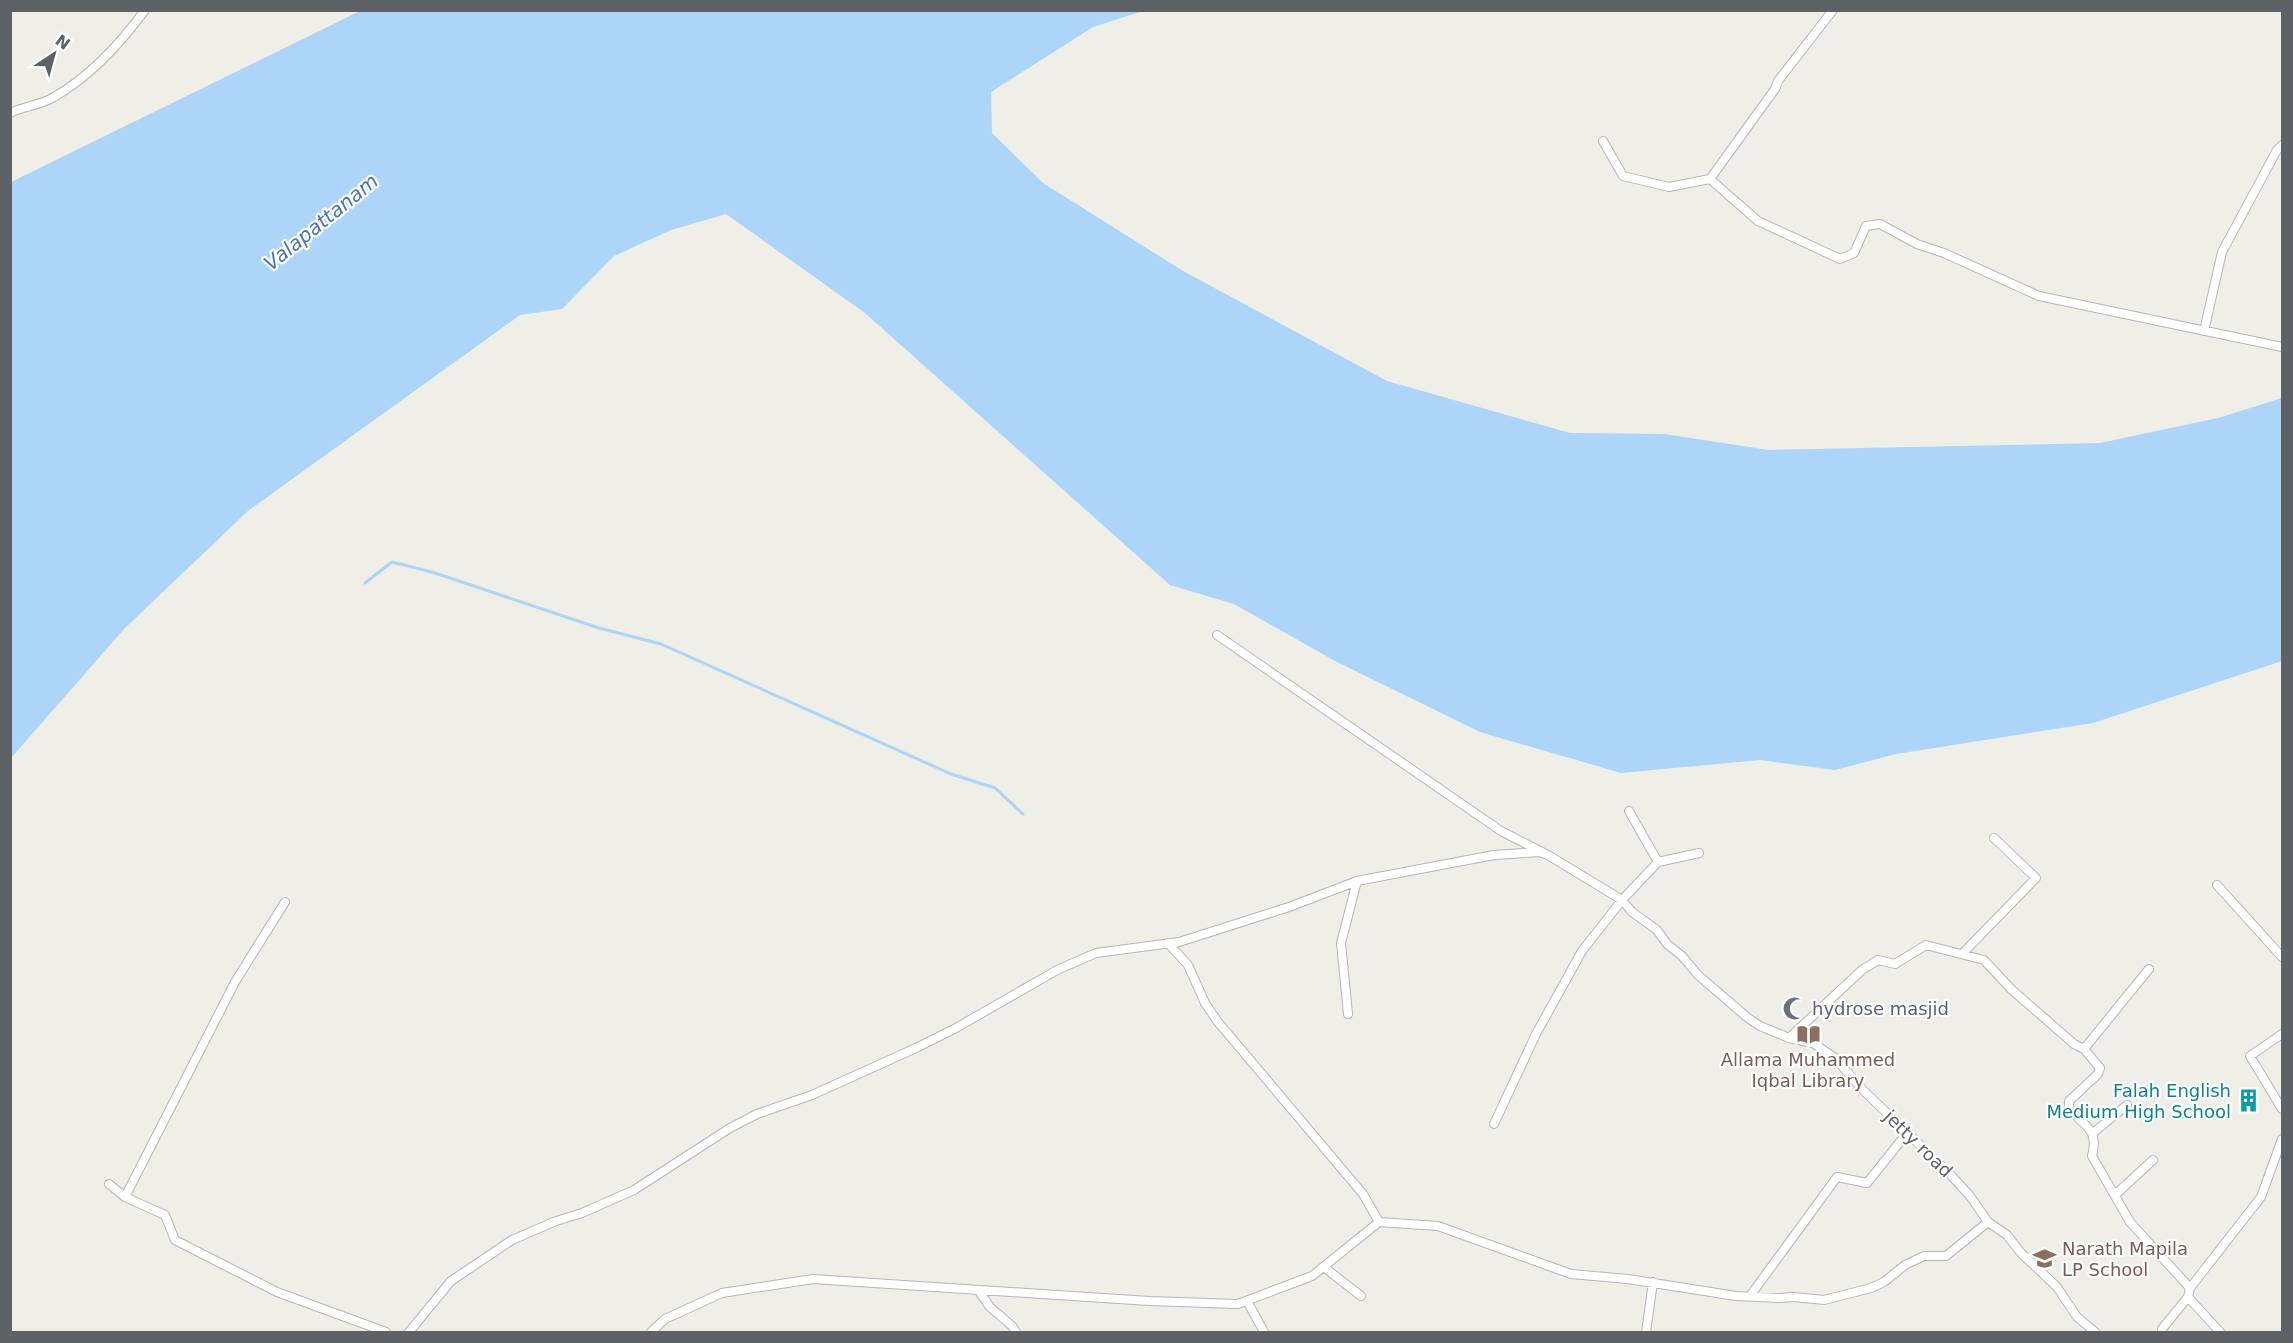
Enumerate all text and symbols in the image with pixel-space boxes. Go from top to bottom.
north arrow [24,24,84,84]
text: N [52,31,74,54]
water label: Valapattanam [259,169,383,275]
mosque icon: hydrose masjid [1781,996,1807,1022]
place label: hydrose masjid [1812,998,1949,1019]
library icon: Allama Muhammed Iqbal Library [1795,1021,1821,1047]
place label: Allama Muhammed Iqbal Library [1721,1049,1895,1091]
place label: Falah English Medium High School [2046,1080,2231,1122]
building icon: Falah English Medium High School [2236,1088,2262,1114]
street label: jetty road [1879,1105,1957,1181]
place label: Narath Mapila LP School [2062,1238,2188,1280]
school or university icon: Narath Mapila LP School [2031,1246,2057,1272]

